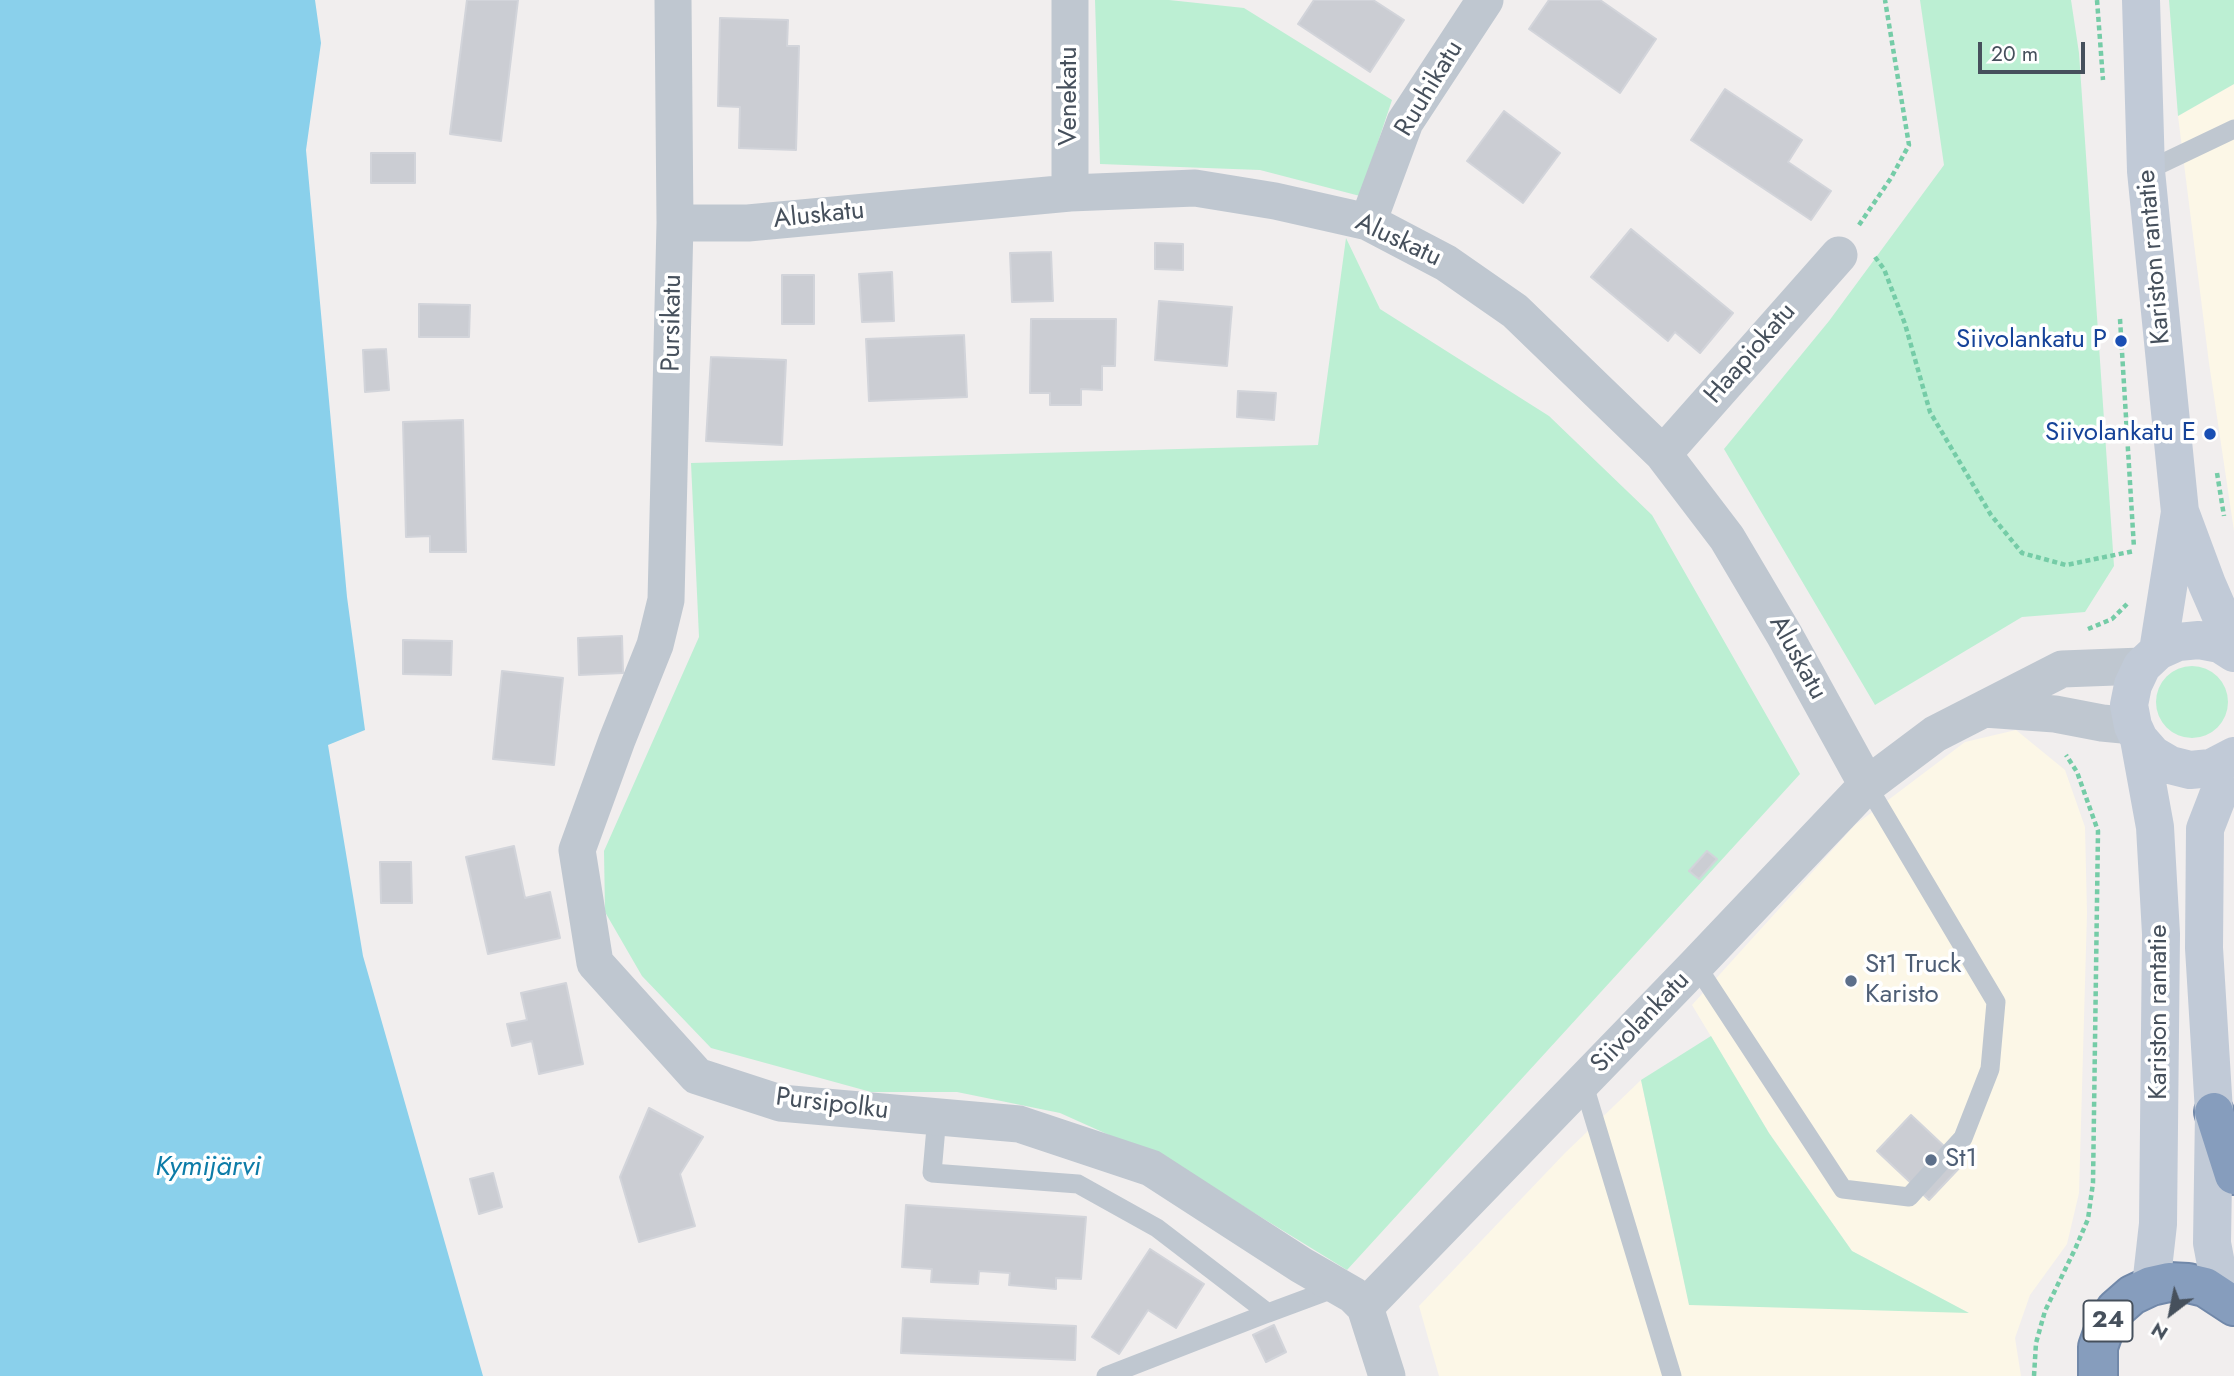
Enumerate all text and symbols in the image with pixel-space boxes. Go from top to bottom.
scale bar [1982,28,2089,72]
street label: Ruuhikatu [1389,35,1471,143]
text: 20 m [1991,39,2038,69]
street label: Venekatu [1054,46,1086,146]
street label: Kariston rantatie [2132,168,2178,346]
street label: Aluskatu [772,196,866,236]
street label: Aluskatu [1350,208,1446,274]
street label: Pursikatu [657,274,689,372]
street label: Haapiokatu [1699,297,1803,411]
place label: Siivolankatu P [1956,325,2107,357]
marker: Siivolankatu P [2113,333,2129,349]
place label: Siivolankatu E [2045,418,2196,450]
marker: Siivolankatu E [2202,426,2218,442]
street label: Aluskatu [1761,611,1833,705]
street label: Kariston rantatie [2144,924,2176,1100]
place label: St1 Truck Karisto [1865,950,1961,1012]
street label: Siivolankatu [1585,966,1697,1080]
marker: St1 Truck Karisto [1843,973,1859,989]
street label: Pursipolku [774,1083,890,1127]
place label: St1 [1945,1144,1977,1176]
water label: Kymijärvi [155,1151,261,1185]
marker: St1 [1923,1152,1939,1168]
north arrow [2136,1278,2206,1348]
road number: 24 [2084,1301,2132,1342]
text: N [2146,1316,2173,1347]

